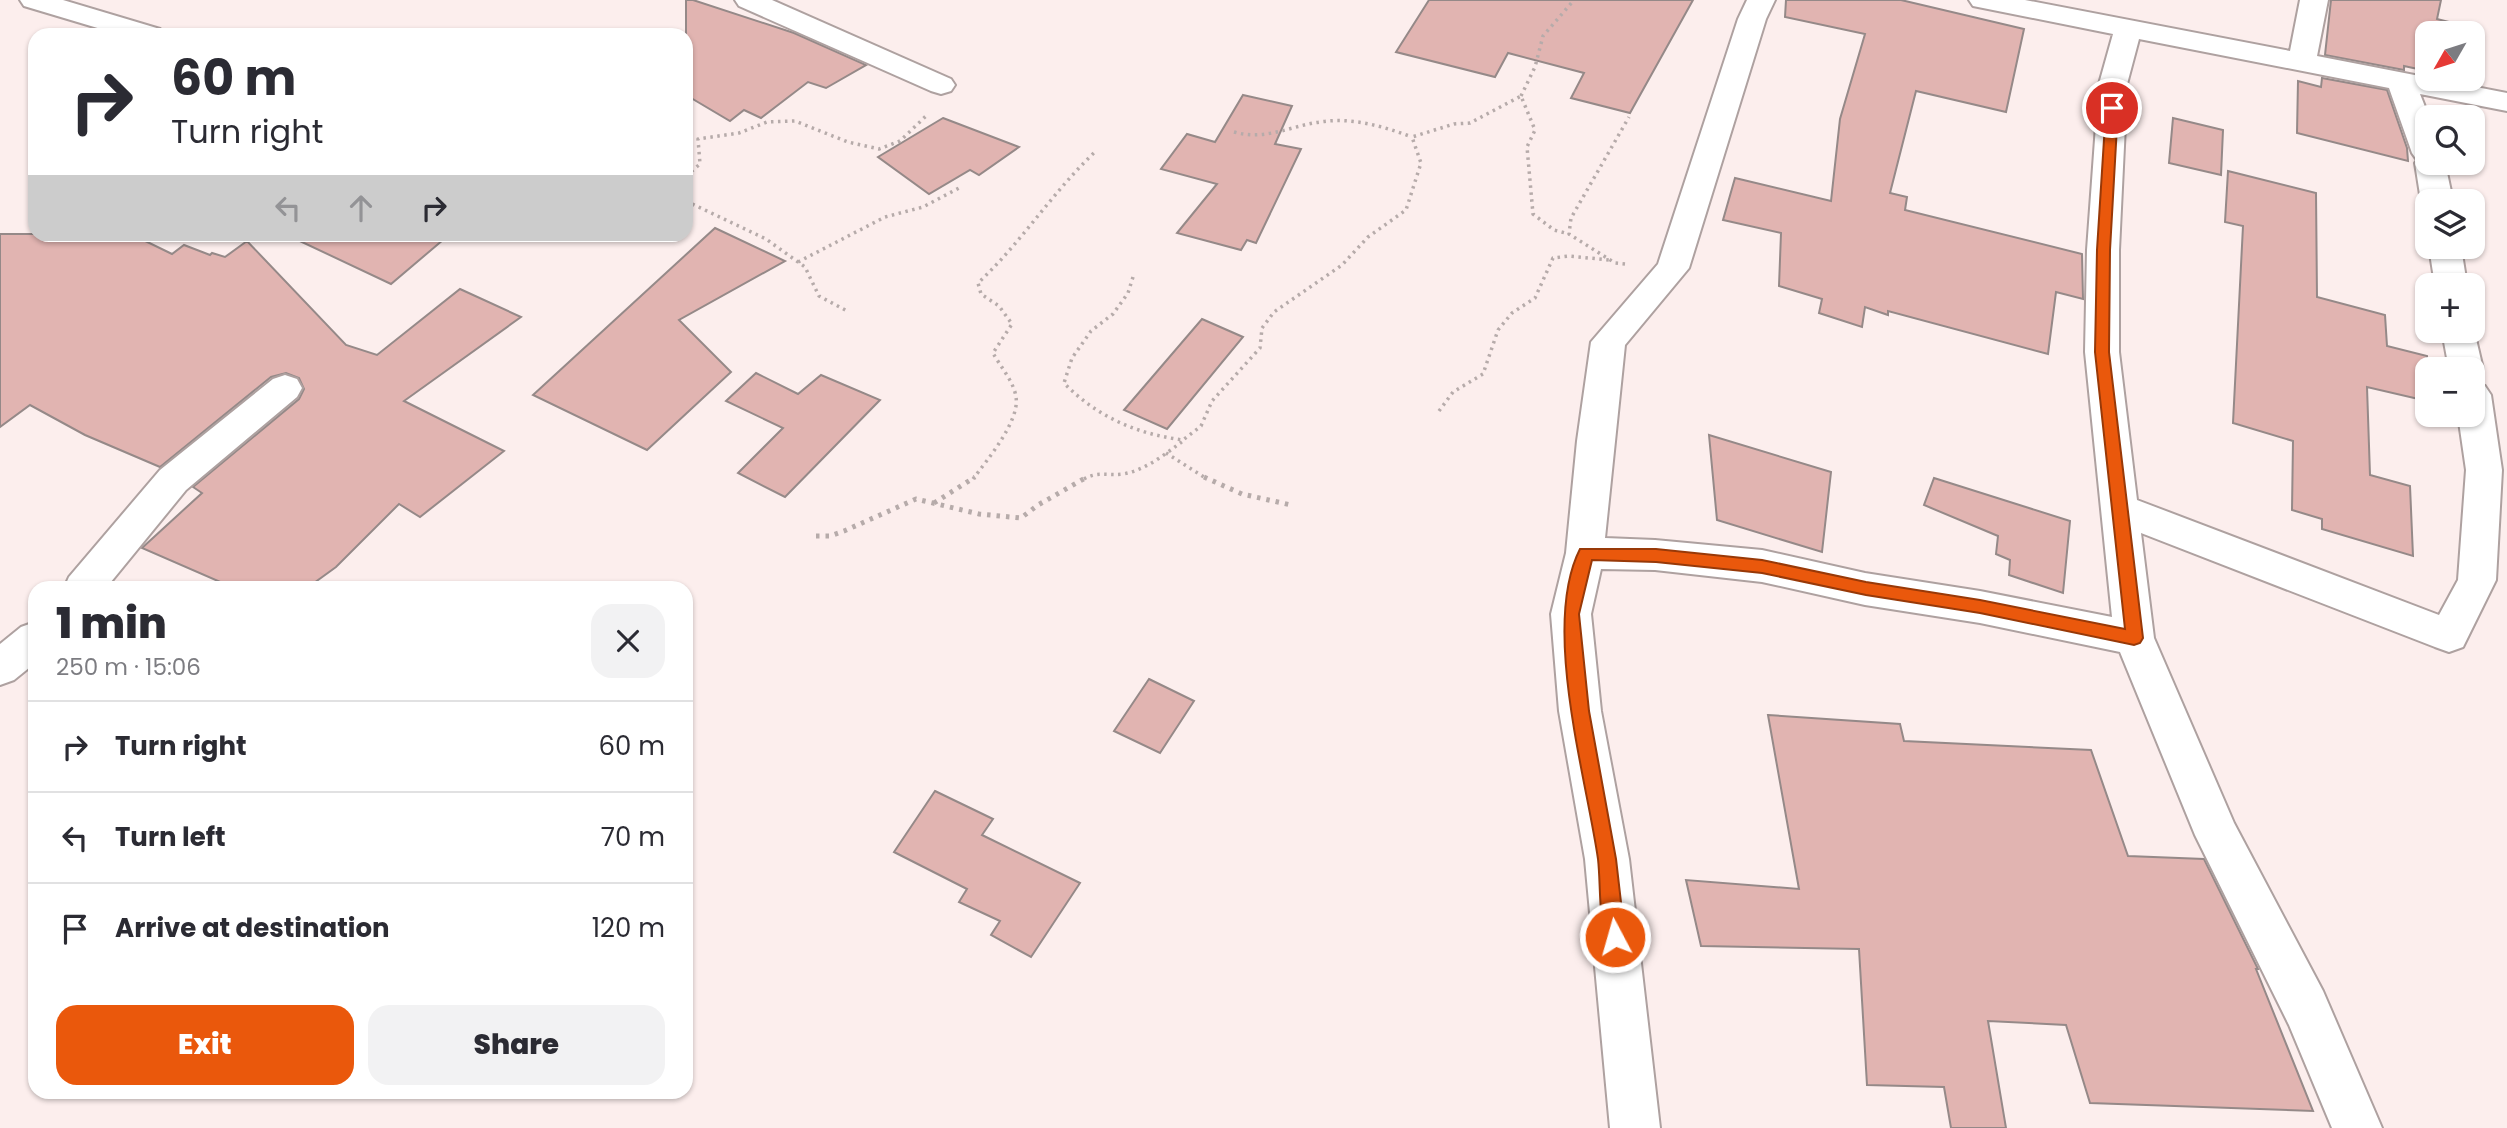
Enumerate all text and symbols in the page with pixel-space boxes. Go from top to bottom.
north arrow [2415,21,2485,91]
map controls [2415,21,2485,427]
text: 60 m [171,44,296,112]
icon: right [56,56,147,147]
pin [2082,78,2142,138]
icon: arrive [2093,89,2131,127]
button: search [2415,105,2485,175]
text: Turn right [171,109,323,154]
icon: left [269,189,307,227]
icon: ahead [342,189,380,227]
icon: right [415,189,453,227]
button: layers [2415,189,2485,259]
button: + [2415,273,2485,343]
button: − [2415,357,2485,427]
text: 1 min [56,594,167,653]
button: close [591,604,665,678]
text: 250 m · 15:06 [56,651,201,683]
icon: right [56,728,94,766]
text: Turn right [115,728,247,764]
text: 60 m [598,728,665,764]
icon: left [56,819,94,857]
text: Turn left [115,819,226,855]
text: 70 m [601,819,665,855]
position arrow [1578,900,1652,974]
icon: arrive [56,910,94,948]
text: Arrive at destination [115,910,390,946]
text: 120 m [592,910,665,946]
button: Exit [56,1005,354,1085]
button: Share [368,1005,665,1085]

